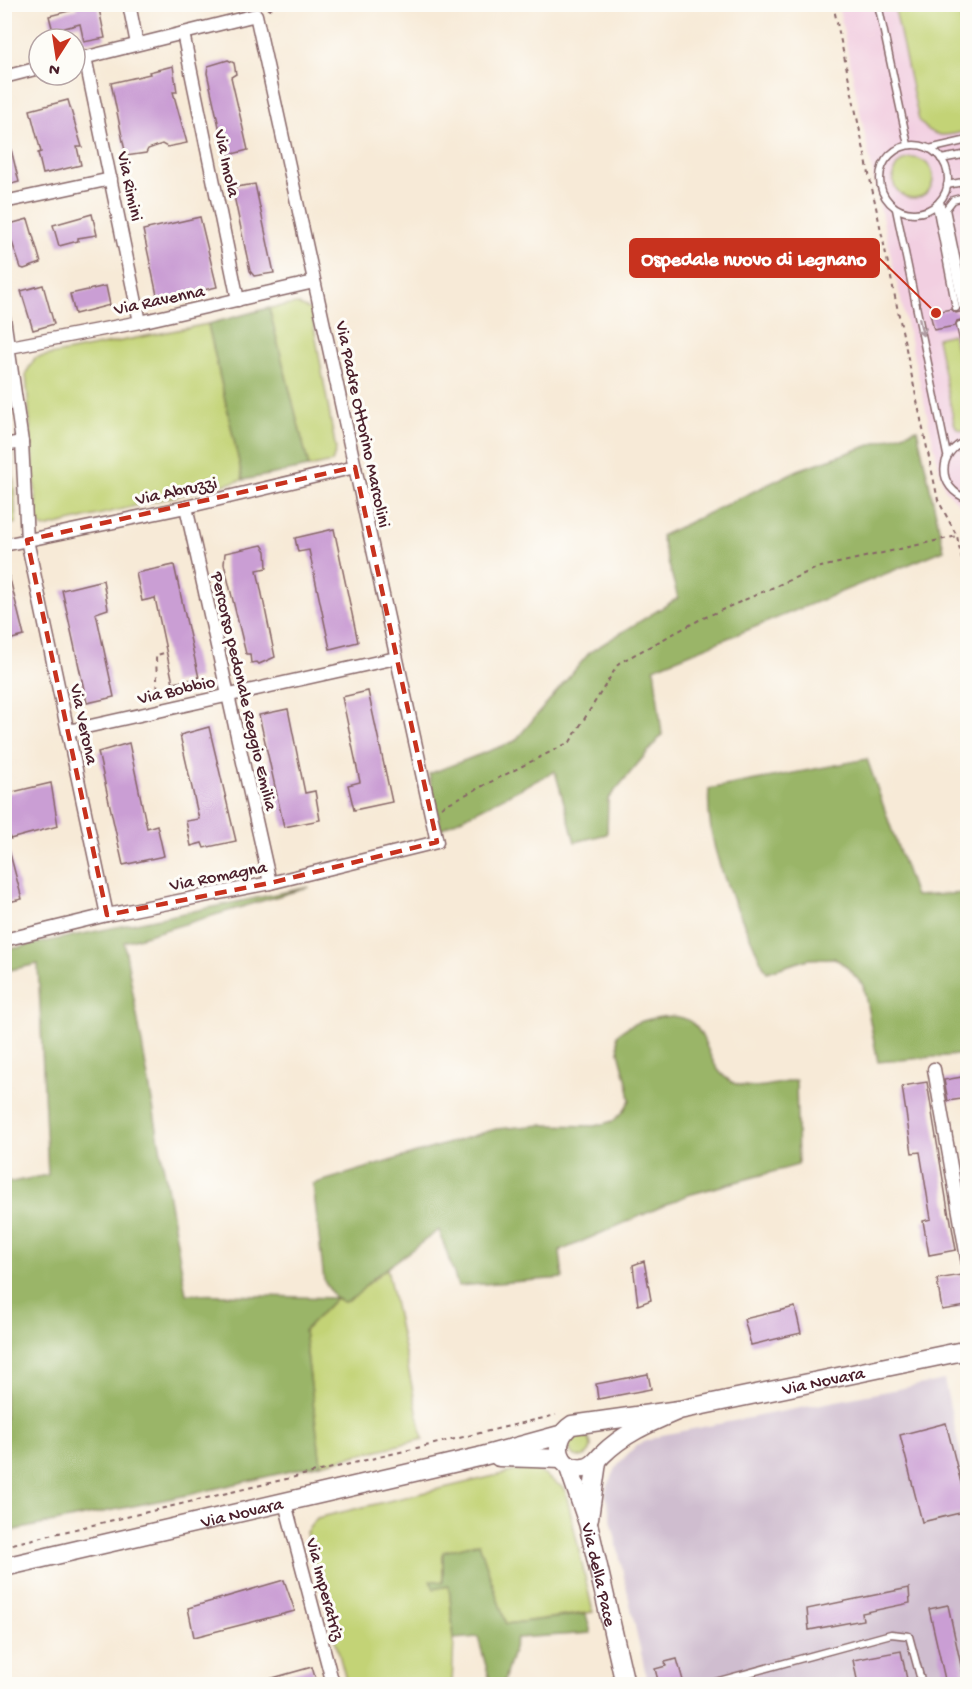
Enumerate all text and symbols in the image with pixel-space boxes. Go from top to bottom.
north arrow [27,27,87,87]
text: N [47,58,62,79]
street label: Via Imola [208,127,243,200]
street label: Via Rimini [111,149,146,223]
callout: Ospedale nuovo di Legnano [630,239,879,277]
text: Ospedale nuovo di Legnano [641,250,867,273]
street label: Via Ravenna [111,281,208,321]
one-way arrow [916,317,927,337]
street label: Via Padre Ottorino Marcolini [329,318,394,530]
street label: Via Abruzzi [133,474,219,512]
street label: Percorso pedonale Reggio Emilia [205,569,280,814]
street label: Via Bobbio [135,672,217,711]
street label: Via Verona [64,681,102,768]
street label: Via Romagna [167,858,270,897]
street label: Via Novara [780,1364,868,1402]
street label: Via Novara [198,1495,286,1534]
street label: Via della Pace [575,1520,620,1629]
street label: Via Imperatriz [300,1535,348,1644]

